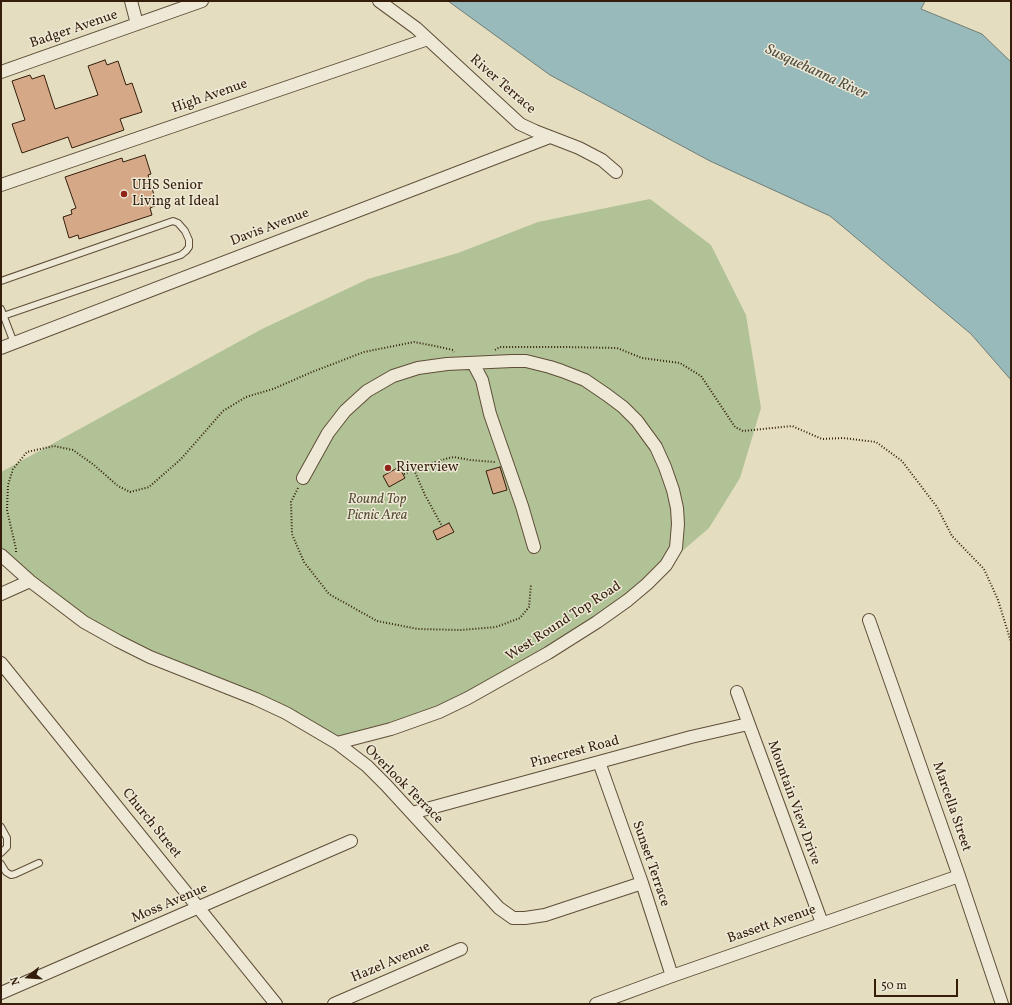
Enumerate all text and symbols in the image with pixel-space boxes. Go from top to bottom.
street label: Badger Avenue [28,7,120,53]
water label: Susquehanna River [762,41,870,105]
street label: River Terrace [466,52,538,118]
street label: High Avenue [170,76,250,118]
place label: UHS Senior Living at Ideal [132,178,219,210]
marker: UHS Senior Living at Ideal [119,189,129,199]
street label: Davis Avenue [228,205,312,251]
place label: Riverview [396,460,458,476]
marker: Riverview [383,463,393,473]
park label: Round Top Picnic Area [347,492,407,524]
street label: West Round Top Road [503,578,625,666]
street label: Pinecrest Road [529,733,621,773]
street label: Mountain View Drive [763,739,823,867]
street label: Overlook Terrace [360,742,446,828]
street label: Marcella Street [928,760,974,854]
street label: Church Street [118,786,184,862]
street label: Sunset Terrace [627,819,673,909]
street label: Moss Avenue [130,880,210,928]
street label: Bassett Avenue [725,902,819,948]
street label: Hazel Avenue [349,939,433,987]
north arrow [8,957,48,997]
scale bar [876,971,960,997]
text: N [8,975,24,987]
text: 50 m [881,978,907,994]

